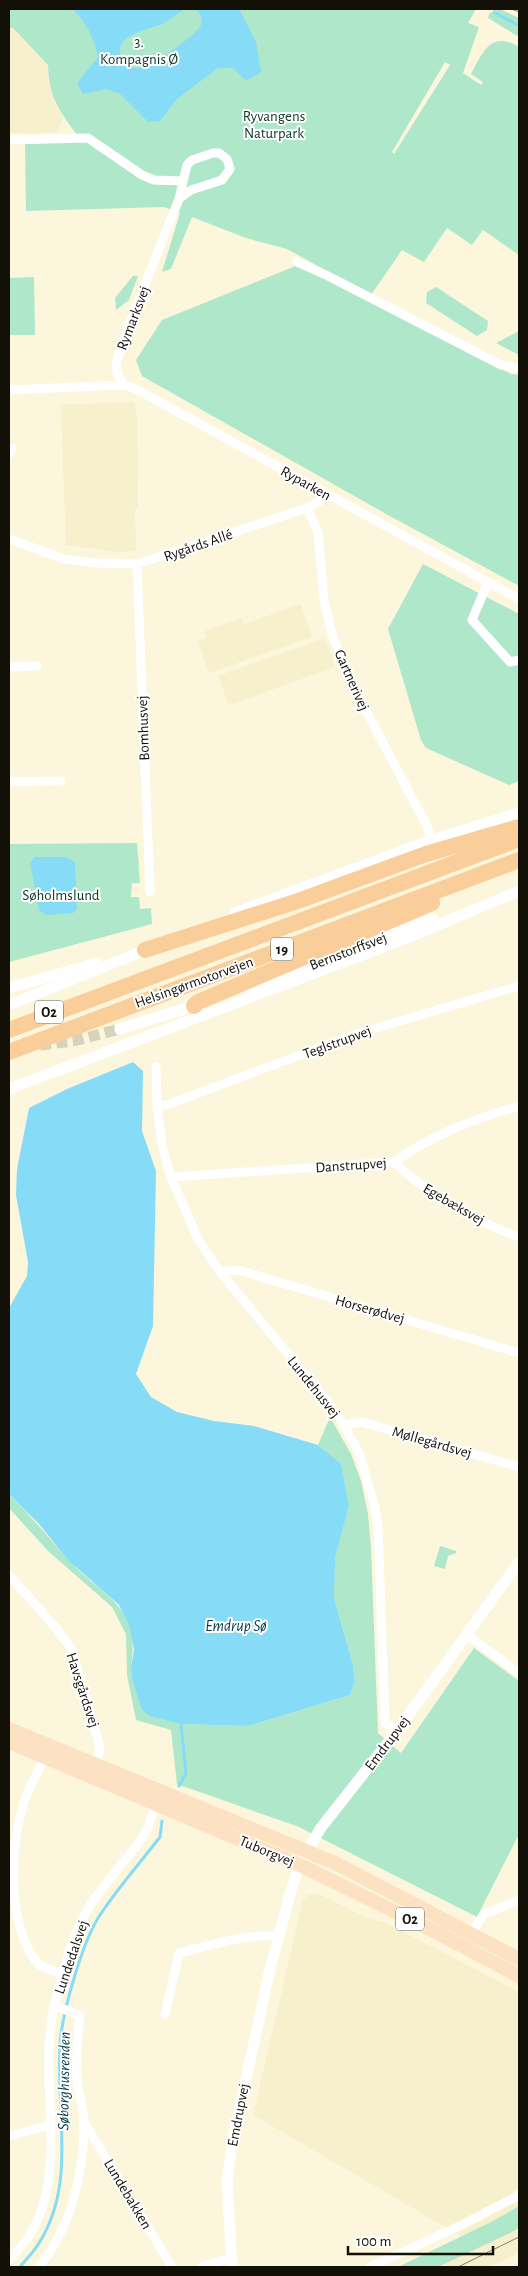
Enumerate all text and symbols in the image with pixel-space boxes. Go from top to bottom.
park label: 3. Kompagnis Ø [100,35,178,67]
park label: Ryvangens Naturpark [243,109,305,141]
street label: Rymarksvej [114,284,153,352]
street label: Ryparken [278,464,333,503]
street label: Rygårds Allé [162,527,235,564]
street label: Gartnerivej [331,647,372,713]
street label: Bomhusvej [135,695,152,761]
park label: Søholmslund [22,888,100,903]
street label: Bernstorffsvej [308,930,389,973]
road number: 19 [271,938,293,961]
street label: Helsingørmotorvejen [133,954,255,1011]
road number: O2 [35,1000,63,1024]
street label: Teglstrupvej [301,1023,373,1062]
street label: Danstrupvej [315,1156,387,1175]
street label: Egebæksvej [420,1181,487,1228]
street label: Horserødvej [333,1292,406,1327]
street label: Lundehusvej [284,1354,343,1421]
street label: Møllegårdsvej [390,1424,473,1461]
water label: Emdrup Sø [205,1618,267,1635]
street label: Havsgårdsvej [63,1651,102,1729]
street label: Emdrupvej [362,1713,413,1773]
street label: Tuborgvej [237,1833,296,1870]
road number: O2 [396,1908,424,1930]
street label: Lundedalsvej [52,1918,91,1996]
water label: Søborghusrenden [55,2032,73,2131]
street label: Emdrupvej [225,2082,252,2148]
street label: Lundebakken [101,2157,154,2232]
scale bar [348,2224,493,2256]
text: 100 m [356,2234,391,2249]

